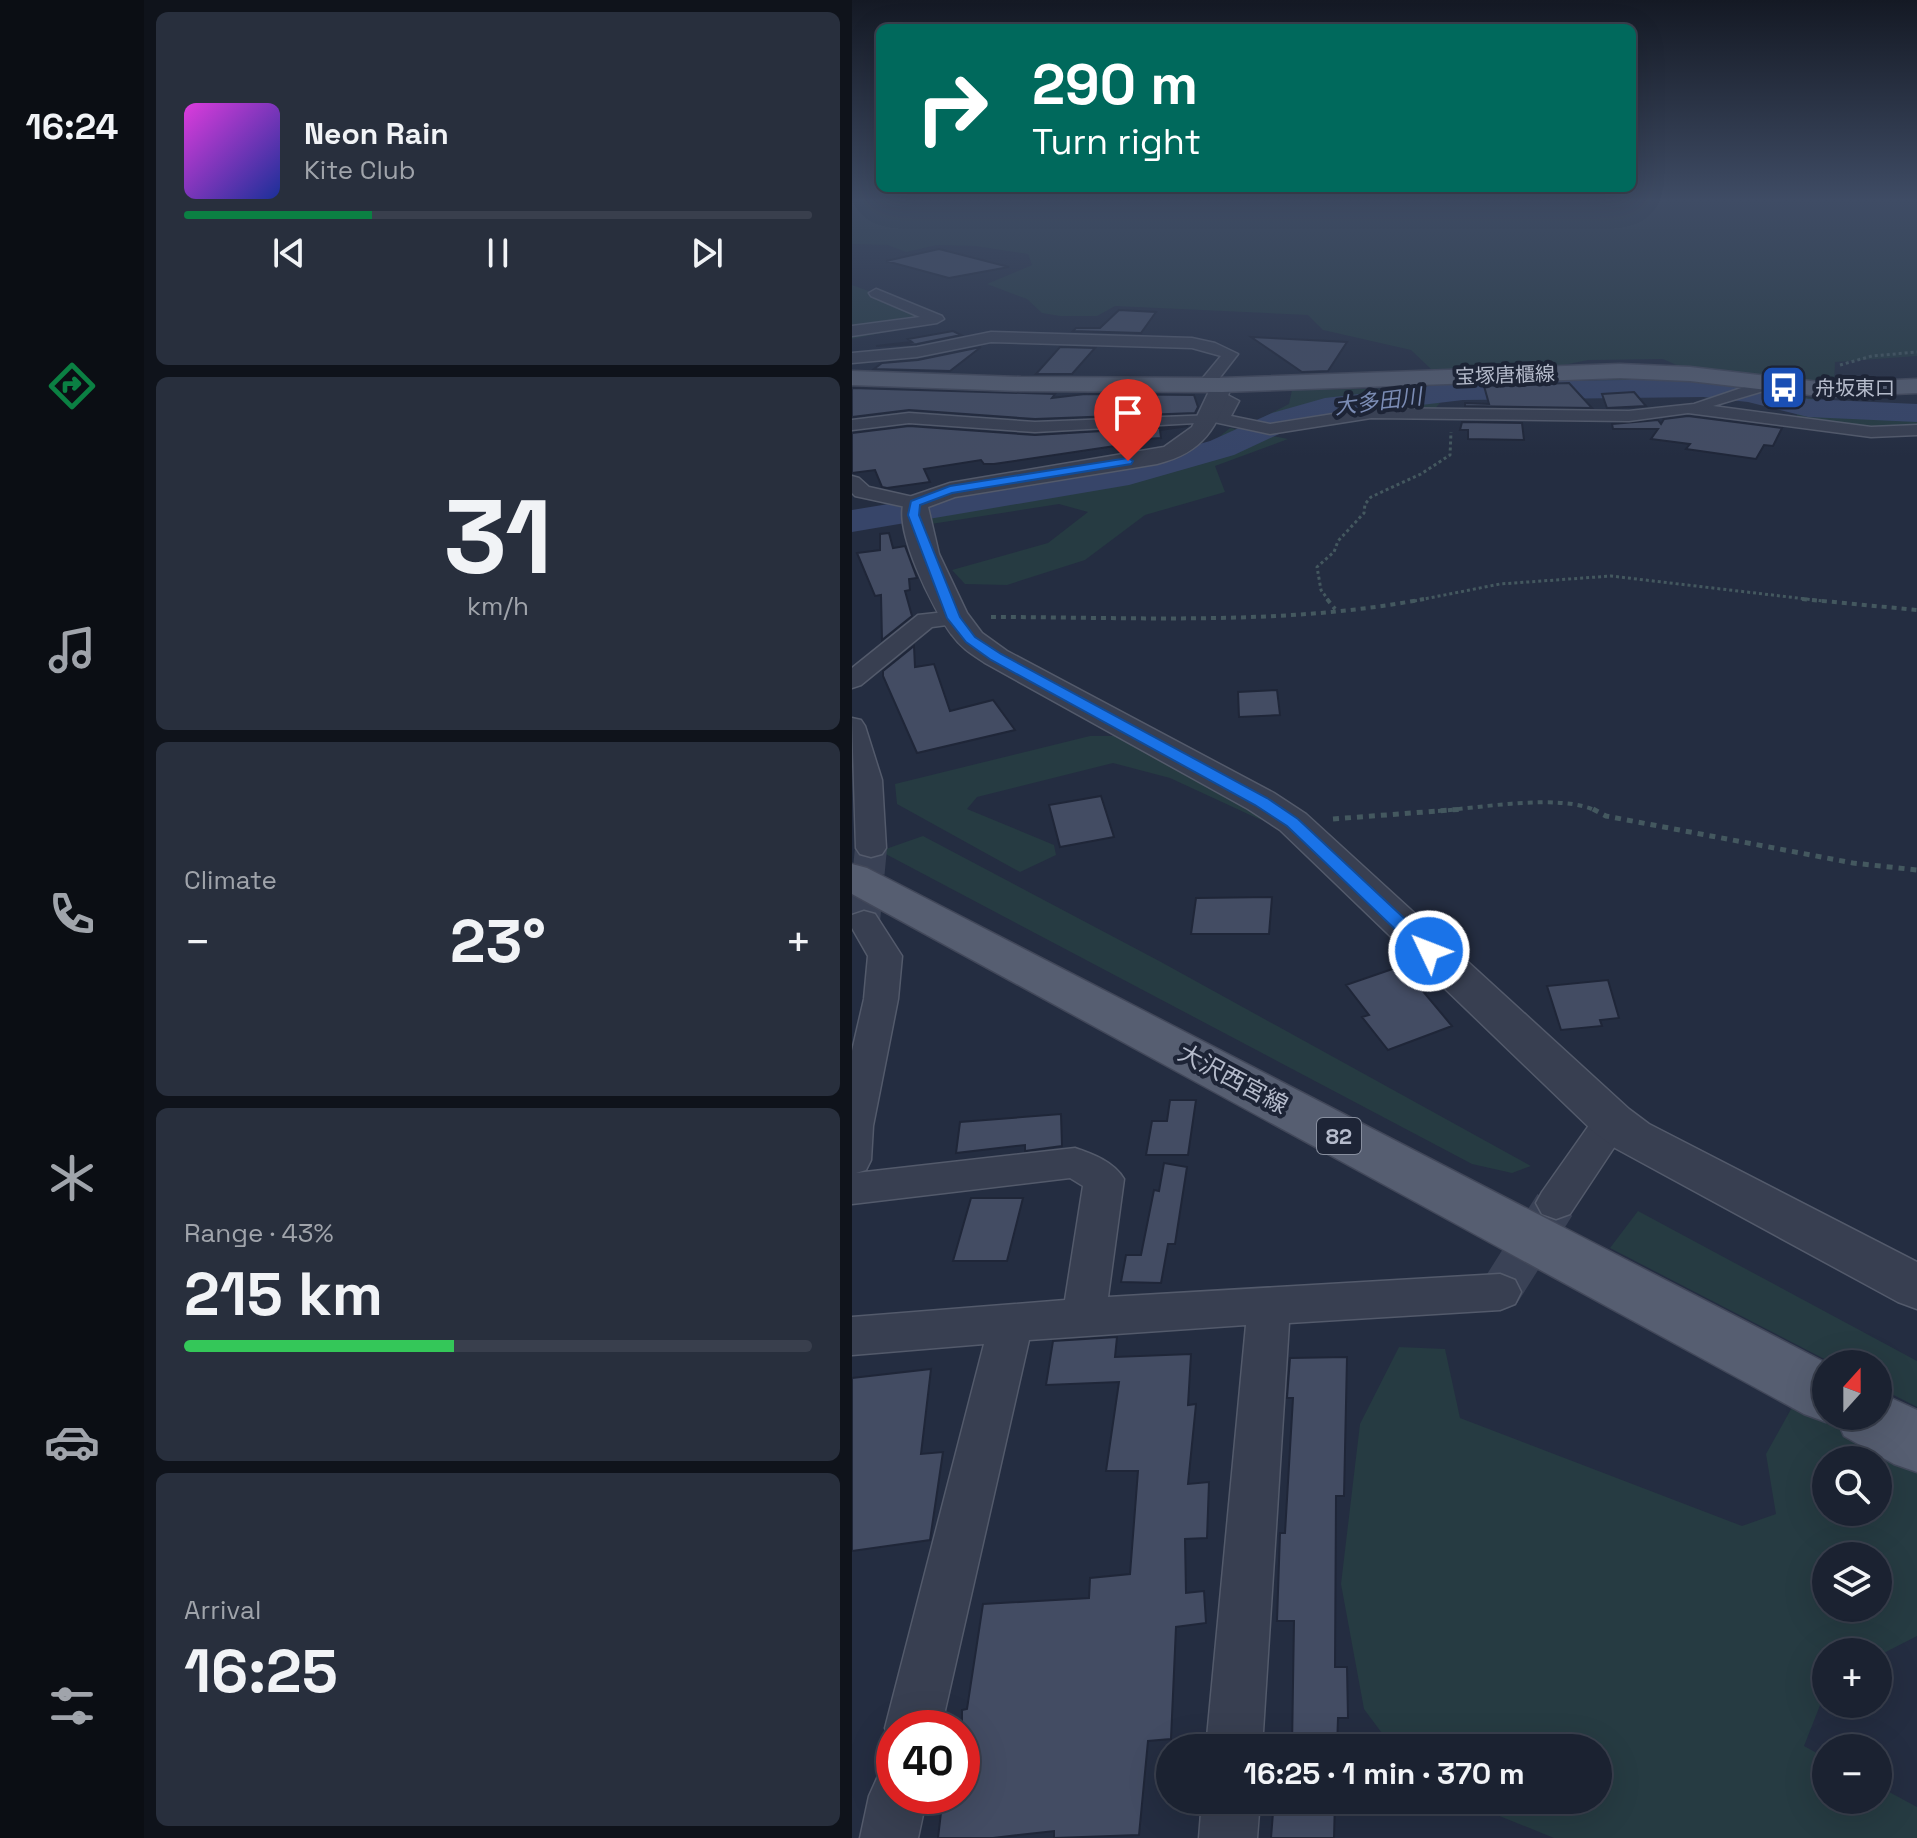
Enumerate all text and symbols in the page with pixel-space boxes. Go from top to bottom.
text: 290 m [1032,49,1198,120]
icon: right [900,56,1004,160]
text: 16:24 [26,104,118,150]
text: Neon Rain [304,114,449,153]
text: Turn right [1032,119,1201,165]
text: Kite Club [304,153,416,187]
icon: previous [267,231,311,275]
icon: pause [476,231,520,275]
icon: next [685,231,729,275]
icon: directions [44,358,100,414]
street label: 宝塚唐櫃線 [1455,360,1555,390]
bus stop icon: 舟坂東口 [1760,364,1808,412]
place label: 舟坂東口 [1815,375,1895,401]
pin [1094,379,1162,461]
water label: 大多田川 [1333,381,1425,420]
icon: arrive [1106,391,1150,435]
text: 31 [444,471,552,603]
text: km/h [467,589,529,623]
icon: music [44,622,100,678]
text: Climate [184,863,277,897]
icon: phone [44,886,100,942]
text: 23° [450,903,546,980]
position arrow [1387,909,1471,993]
text: − [184,914,211,970]
text: + [785,914,812,970]
street label: 大沢西宮線 [1173,1037,1293,1120]
road number: 82 [1317,1118,1361,1154]
icon: climate [44,1150,100,1206]
text: Range · 43% [184,1216,334,1250]
text: 215 km [184,1256,383,1333]
north arrow [1812,1350,1892,1430]
map controls [1812,1350,1892,1814]
icon: car [44,1414,100,1470]
button: search [1812,1446,1892,1526]
button: layers [1812,1542,1892,1622]
text: Arrival [184,1593,261,1627]
text: 16:25 [184,1633,338,1710]
button: + [1812,1638,1892,1718]
icon: filters [44,1678,100,1734]
speed limit sign: 40 [876,1710,980,1814]
button: − [1812,1734,1892,1814]
text: 16:25 · 1 min · 370 m [1243,1754,1525,1793]

